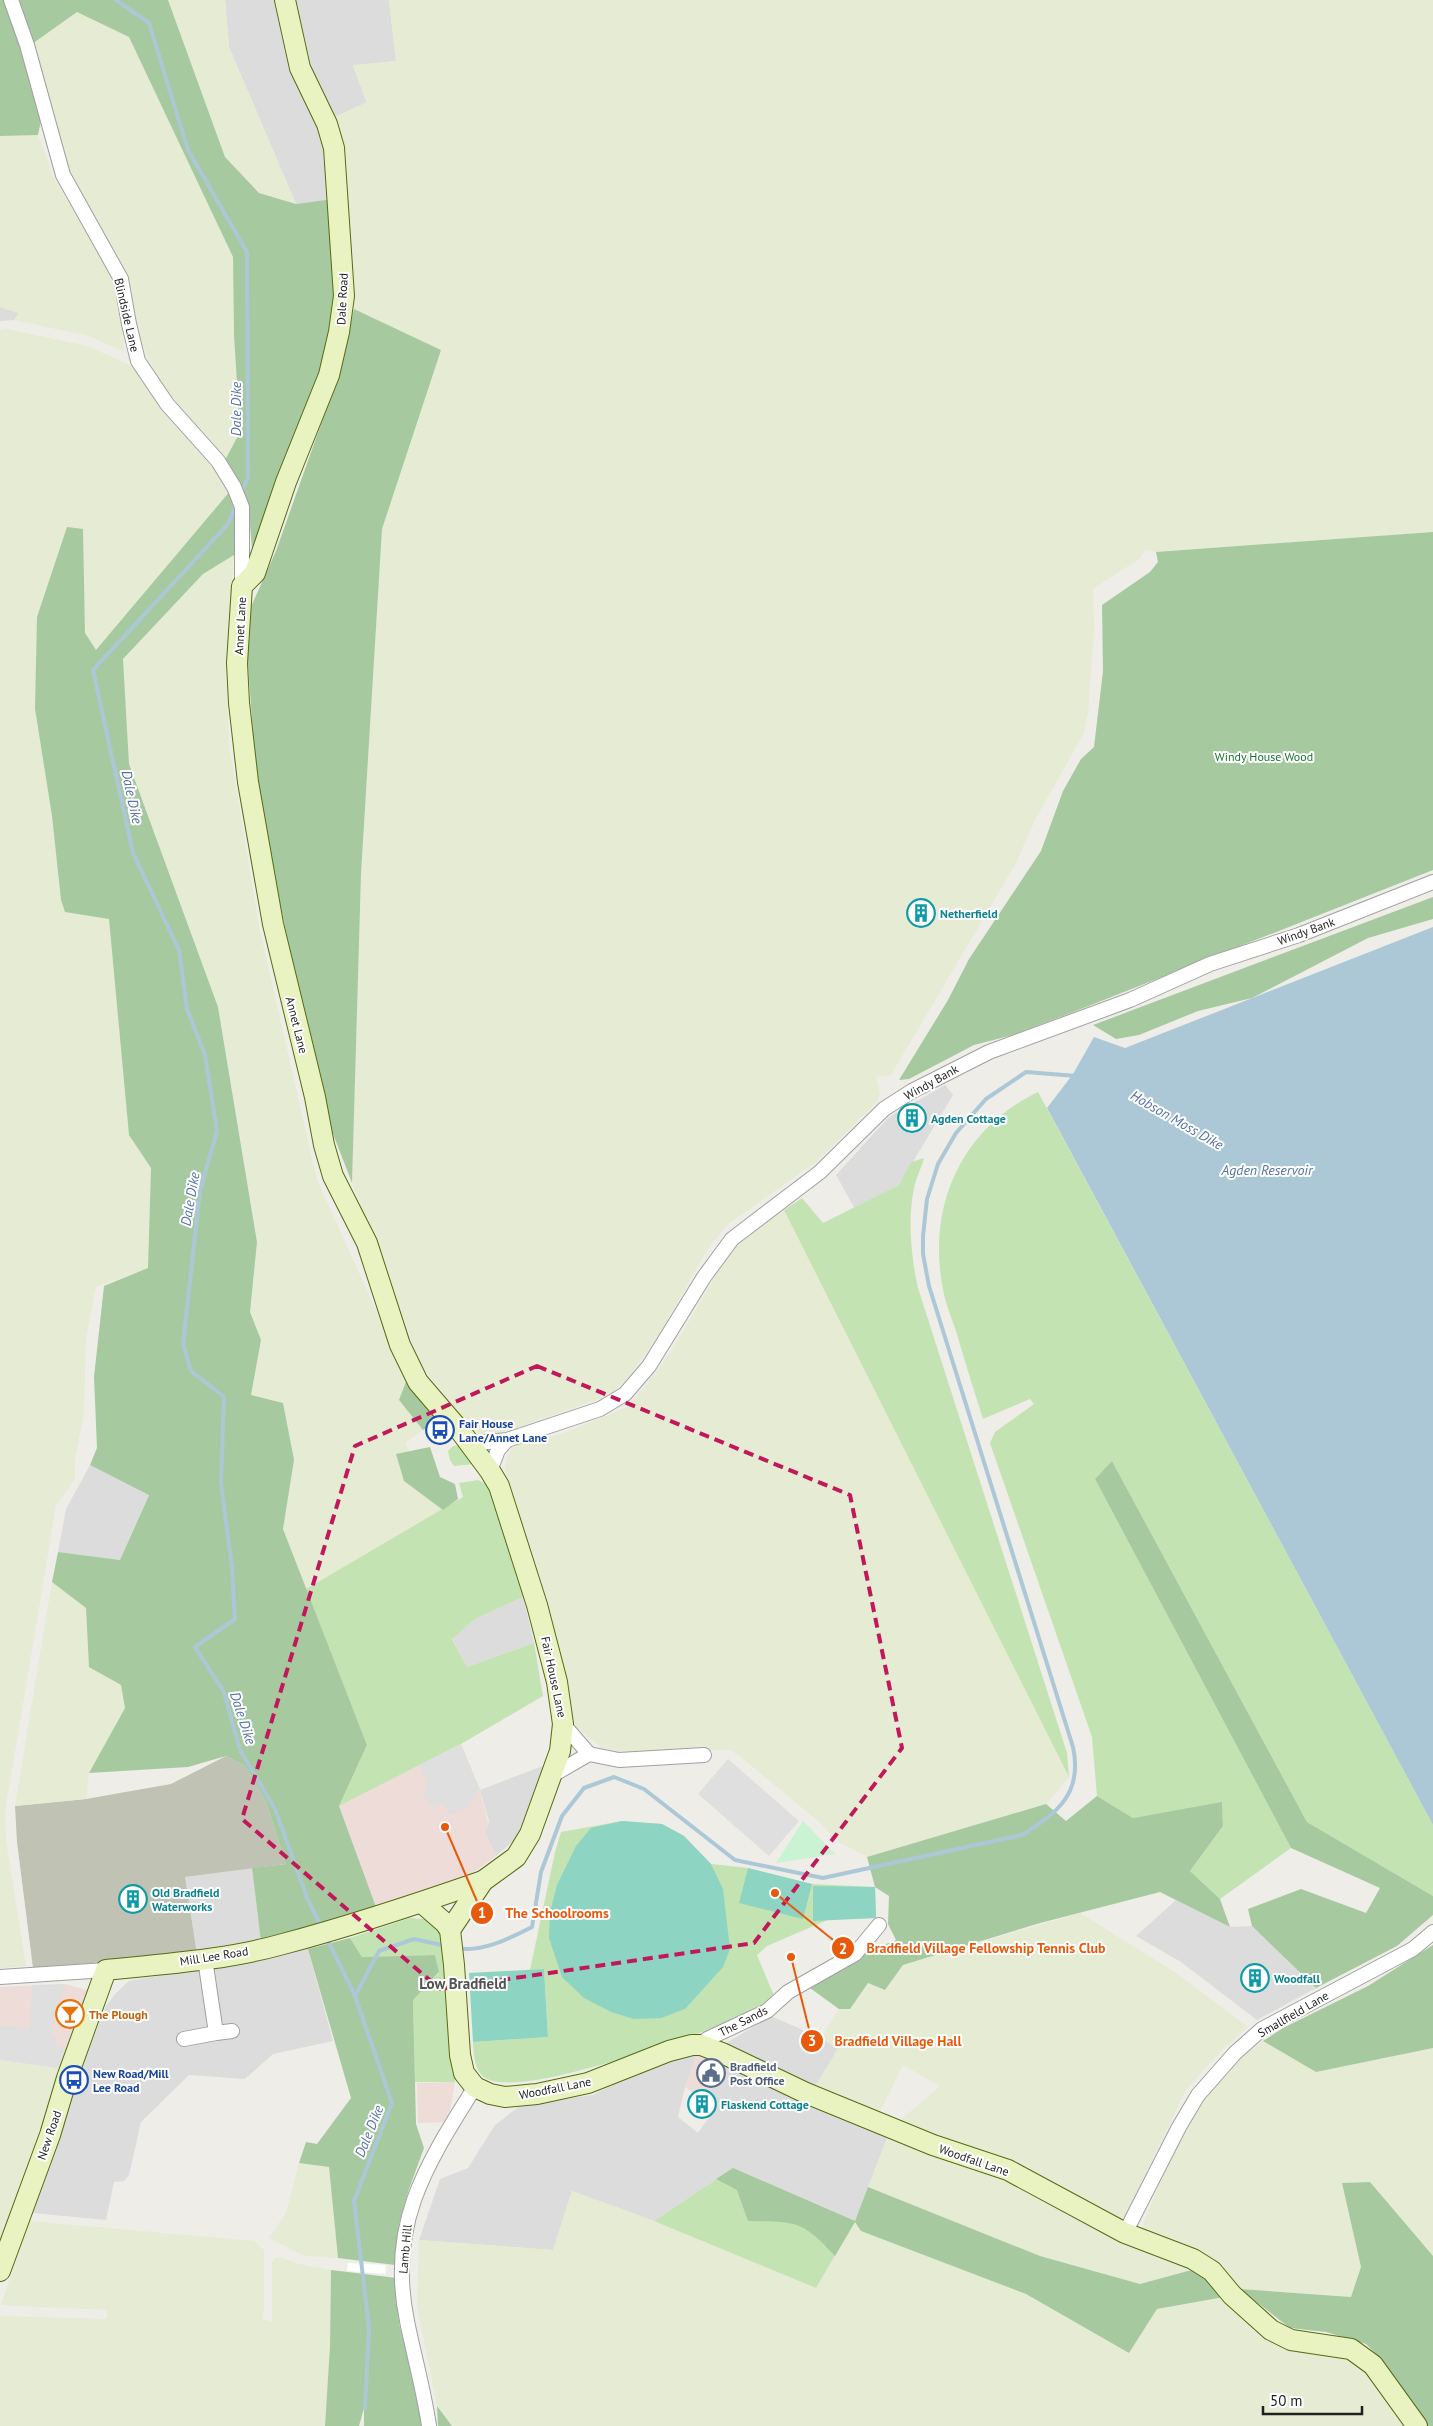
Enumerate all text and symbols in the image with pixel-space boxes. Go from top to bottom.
street label: Dale Road [333,273,351,325]
street label: Blindside Lane [111,277,143,353]
water label: Dale Dike [227,381,245,436]
street label: Annet Lane [231,597,249,655]
park label: Windy House Wood [1215,749,1313,764]
water label: Dale Dike [118,769,147,826]
building icon: Netherfield [906,898,936,928]
place label: Netherfield [940,906,998,921]
street label: Windy Bank [1275,914,1337,948]
street label: Annet Lane [283,995,311,1055]
street label: Windy Bank [901,1061,961,1103]
water label: Hobson Moss Dike [1127,1086,1227,1154]
building icon: Agden Cottage [897,1103,927,1133]
place label: Agden Cottage [931,1111,1006,1126]
water label: Agden Reservoir [1220,1161,1314,1179]
water label: Dale Dike [176,1170,204,1227]
bus stop icon: Fair House Lane/Annet Lane [425,1415,455,1445]
place label: Fair House Lane/Annet Lane [459,1416,547,1445]
street label: Fair House Lane [538,1635,570,1719]
water label: Dale Dike [226,1689,260,1747]
building icon: Old Bradfield Waterworks [118,1884,148,1914]
place label: Old Bradfield Waterworks [152,1885,220,1914]
callout: The Schoolrooms [470,1898,619,1927]
text: 1 [478,1903,486,1922]
text: The Schoolrooms [505,1904,609,1922]
callout: Bradfield Village Fellowship Tennis Club [830,1934,1116,1963]
text: 2 [839,1939,847,1958]
text: Bradfield Village Fellowship Tennis Club [866,1939,1106,1957]
street label: Mill Lee Road [179,1943,249,1969]
building icon: Woodfall [1240,1963,1270,1993]
place label: Woodfall [1274,1971,1320,1986]
district label: Low Bradfield [419,1974,507,1993]
street label: Smallfield Lane [1255,1988,1331,2040]
bar icon: The Plough [55,1999,85,2029]
street label: The Sands [716,2002,770,2040]
place label: The Plough [89,2007,148,2022]
callout: Bradfield Village Hall [799,2026,972,2055]
text: 3 [808,2031,816,2050]
text: Bradfield Village Hall [834,2032,962,2050]
public building icon: Bradfield Post Office [696,2058,726,2088]
place label: Bradfield Post Office [730,2059,785,2088]
bus stop icon: New Road/Mill Lee Road [59,2065,89,2095]
place label: New Road/Mill Lee Road [93,2066,169,2095]
street label: Woodfall Lane [518,2074,592,2102]
building icon: Flaskend Cottage [687,2089,717,2119]
place label: Flaskend Cottage [721,2097,809,2112]
water label: Dale Dike [350,2102,388,2160]
street label: New Road [34,2108,64,2162]
street label: Woodfall Lane [937,2141,1011,2179]
street label: Lamb Hill [395,2223,415,2274]
scale bar [1263,2384,1362,2416]
text: 50 m [1270,2391,1303,2410]

